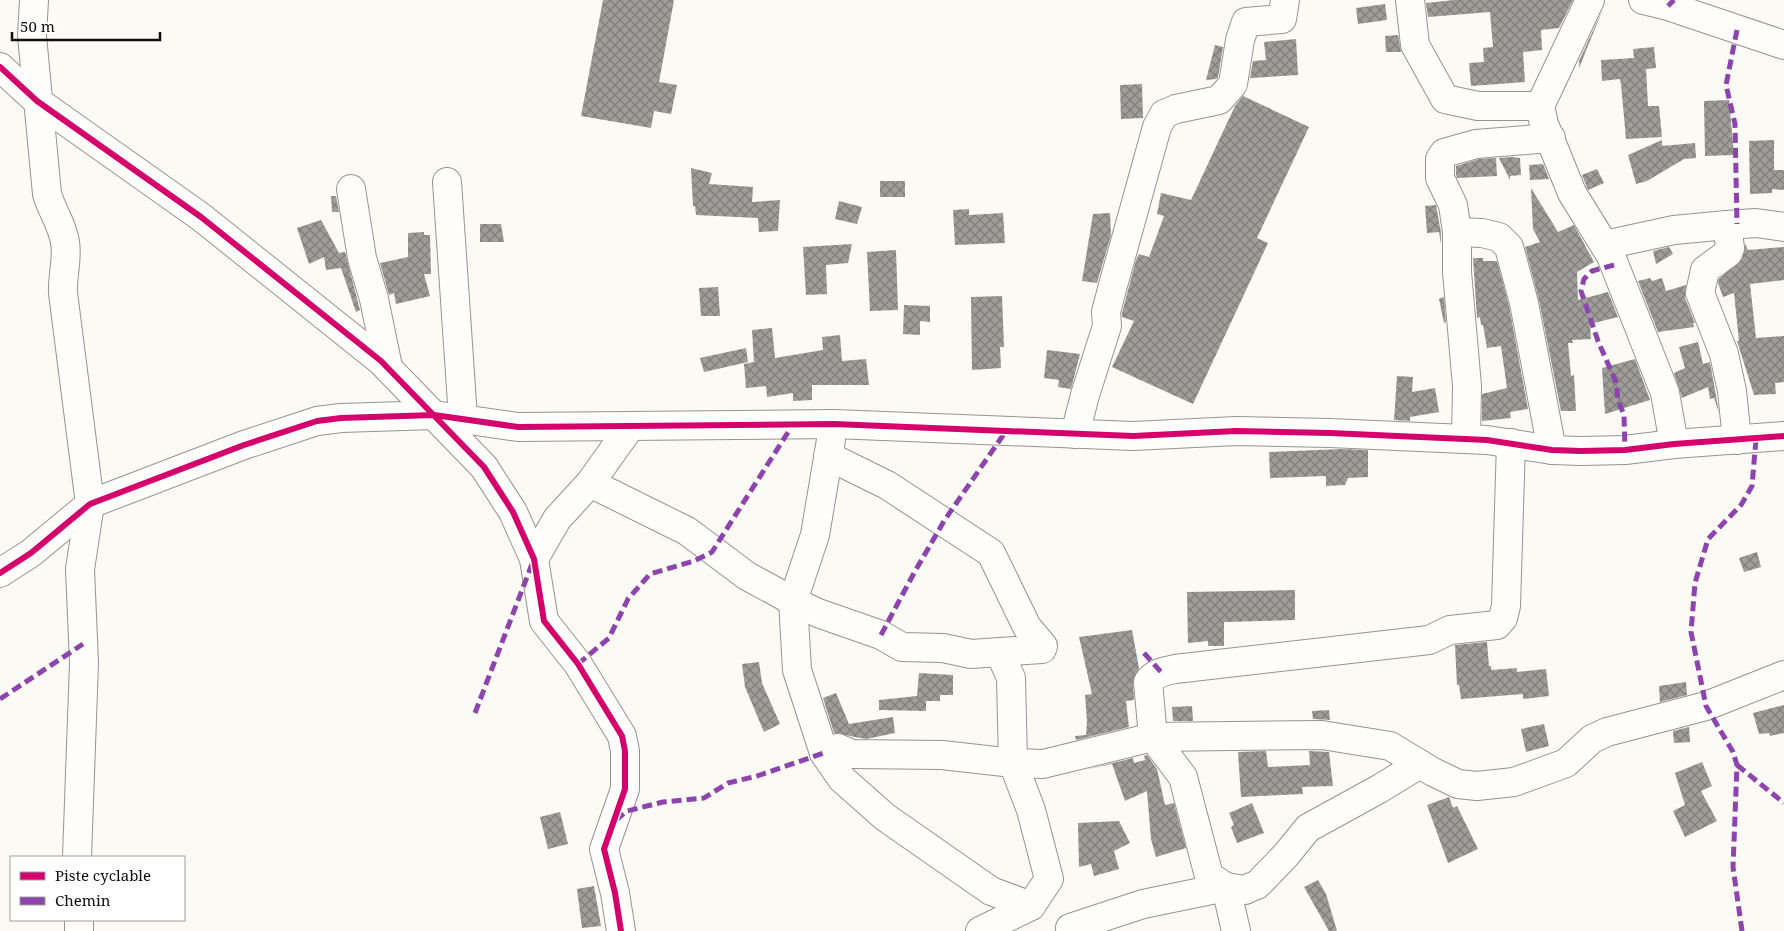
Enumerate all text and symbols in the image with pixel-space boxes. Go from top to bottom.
scale bar [12,10,160,42]
text: 50 m [20,16,55,36]
legend [10,856,185,921]
text: Piste cyclable [55,865,151,885]
text: Chemin [55,890,111,910]

